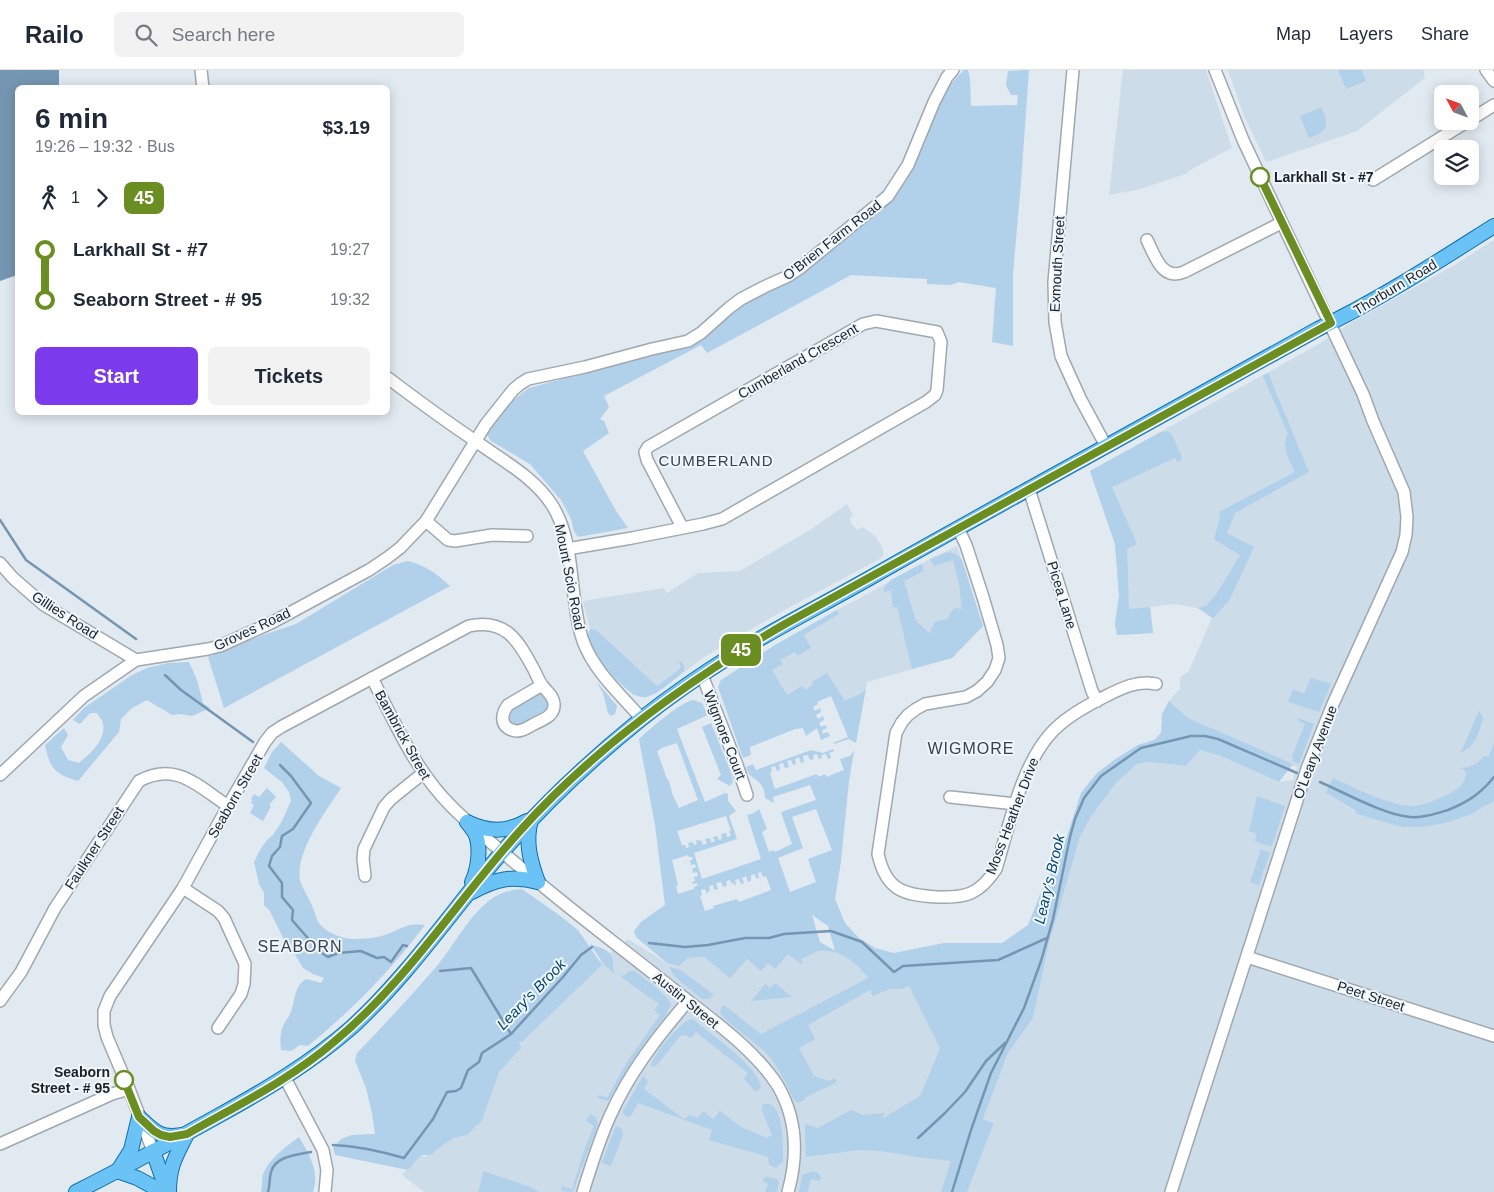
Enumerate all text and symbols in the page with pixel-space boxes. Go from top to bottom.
search box [114,12,464,57]
text: Railo [25,21,84,48]
icon: search [132,21,160,49]
text: Search here [172,24,275,45]
text: Map [1276,24,1311,44]
text: Layers [1339,24,1393,44]
text: Share [1421,24,1469,44]
north arrow [1434,85,1479,130]
map controls [1434,85,1479,185]
text: 6 min [35,103,108,134]
text: $3.19 [322,117,370,138]
text: 19:26 – 19:32 · Bus [35,138,175,155]
button: layers [1434,140,1479,185]
marker: Larkhall St - #7 [1250,167,1270,187]
place label: Larkhall St - #7 [1274,169,1374,185]
icon: walk [35,184,63,212]
icon: forward [88,184,116,212]
text: 45 [134,188,154,208]
text: 1 [71,189,80,206]
street label: O'Brien Farm Road [780,197,884,283]
street label: Exmouth Street [1046,215,1068,313]
text: Larkhall St - #7 [73,239,208,260]
text: 19:27 [330,241,370,258]
street label: Thorburn Road [1351,256,1439,318]
text: Seaborn Street - # 95 [73,289,262,310]
text: 19:32 [330,291,370,308]
street label: Cumberland Crescent [735,320,861,402]
button: Start [35,347,198,405]
button: Tickets [208,347,370,405]
district label: CUMBERLAND [658,452,774,469]
street label: Mount Scio Road [552,523,588,631]
street label: Picea Lane [1044,559,1080,631]
street label: Gillies Road [29,588,101,642]
street label: Groves Road [211,604,293,654]
line badge: 45 [718,634,764,666]
text: 45 [731,640,751,660]
street label: Bambrick Street [372,688,434,783]
street label: Wigmore Court [701,688,749,782]
street label: O'Leary Avenue [1290,703,1340,801]
district label: WIGMORE [928,740,1015,757]
street label: Seaborn Street [205,751,266,841]
street label: Moss Heather Drive [982,755,1042,877]
street label: Faulkner Street [61,803,127,892]
water label: Leary's Brook [1030,831,1068,925]
district label: SEABORN [257,938,343,955]
water label: Leary's Brook [493,954,570,1033]
street label: Austin Street [650,969,722,1032]
street label: Peet Street [1335,978,1407,1014]
place label: Seaborn Street - # 95 [31,1064,110,1096]
marker: Seaborn Street - # 95 [114,1070,134,1090]

